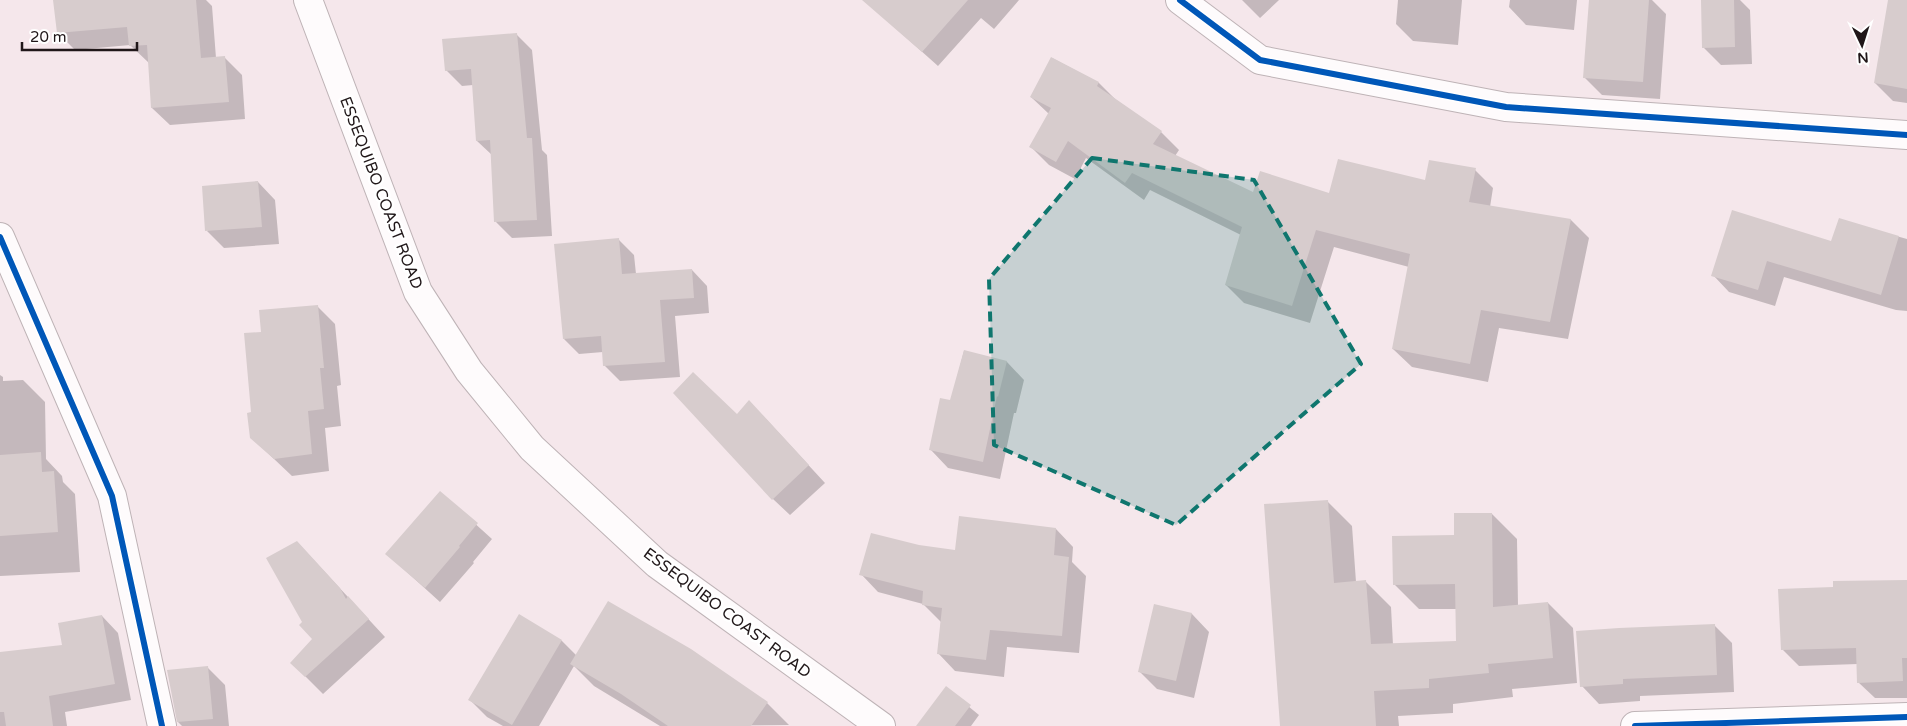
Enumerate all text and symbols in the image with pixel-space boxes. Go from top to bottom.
scale bar [22,20,138,52]
north arrow [1837,20,1887,70]
text: 20 m [30,28,67,46]
text: N [1857,49,1869,66]
street label: ESSEQUIBO COAST ROAD [335,94,427,292]
street label: ESSEQUIBO COAST ROAD [639,543,815,683]

